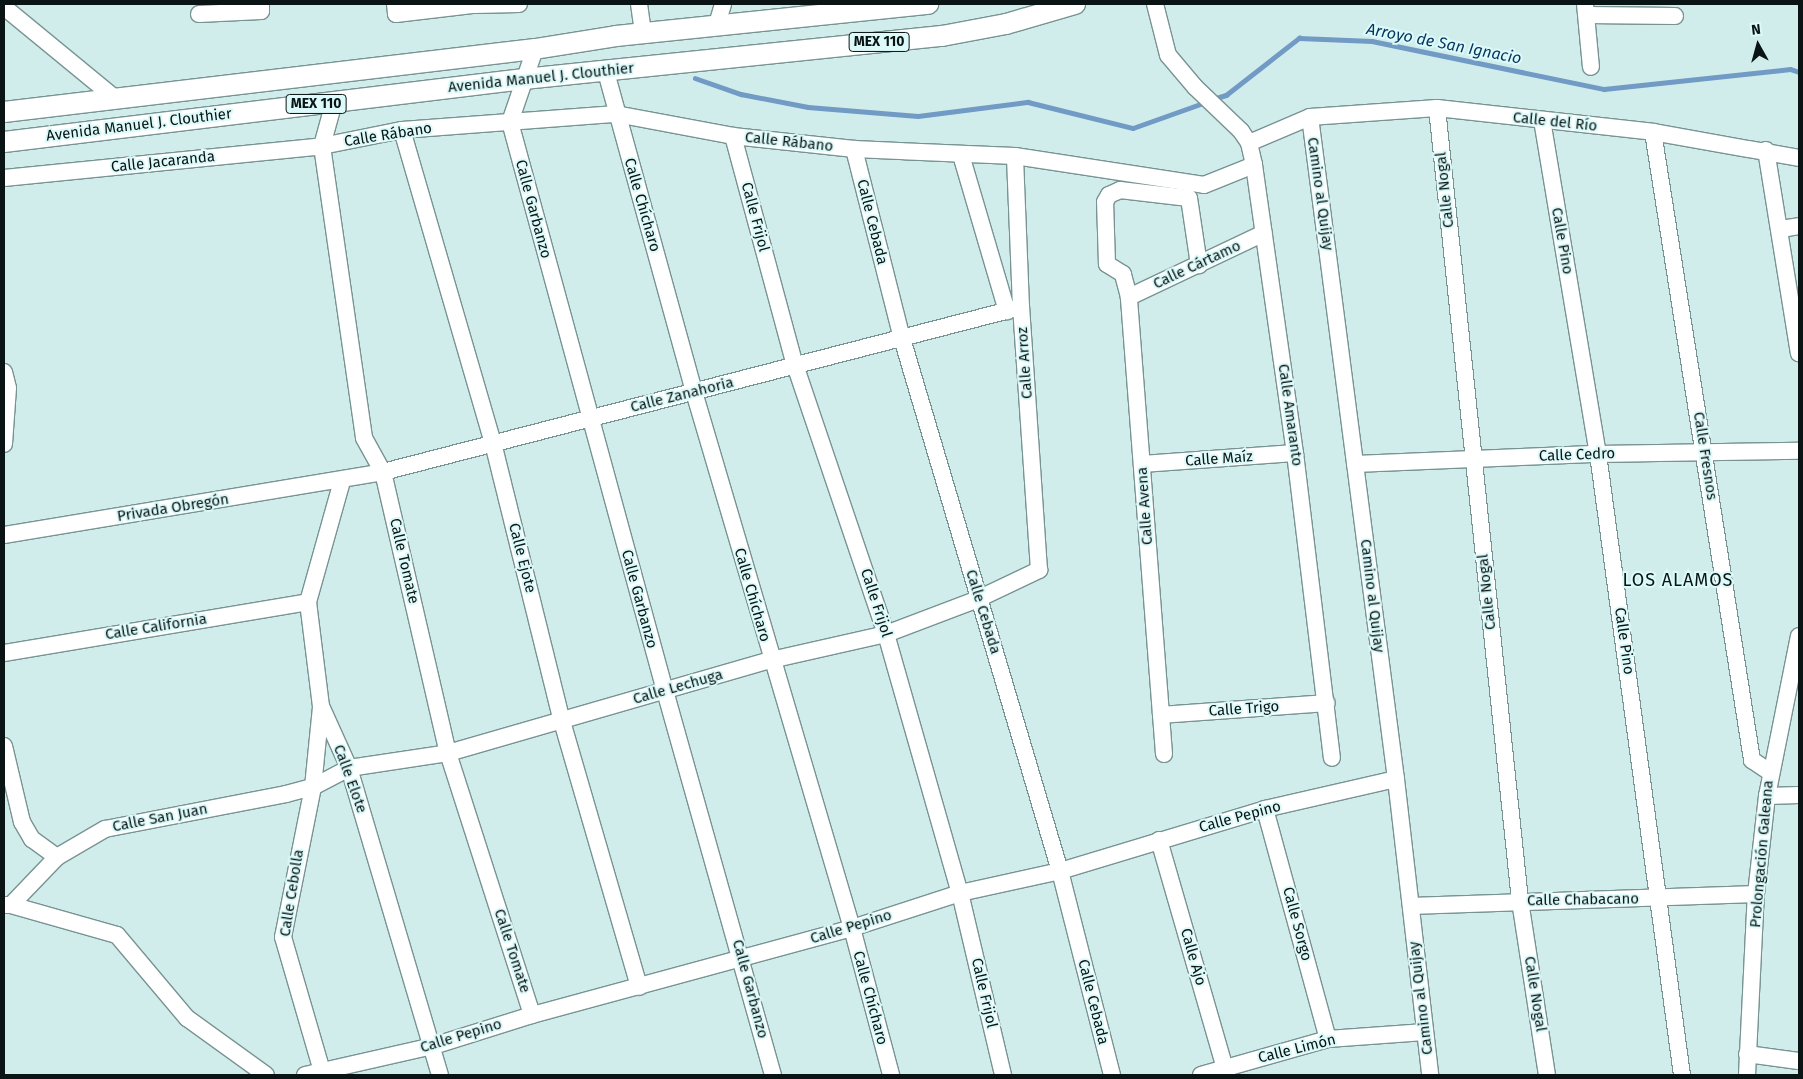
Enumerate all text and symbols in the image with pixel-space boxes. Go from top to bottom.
water label: Arroyo de San Ignacio [1365,20,1523,68]
north arrow [1733,20,1783,70]
text: N [1750,21,1762,39]
road number: MEX 110 [848,31,910,54]
street label: Avenida Manuel J. Clouthier [447,59,635,97]
road number: MEX 110 [285,92,347,116]
street label: Avenida Manuel J. Clouthier [45,105,233,145]
street label: Calle del Río [1512,109,1598,135]
street label: Calle Rábano [343,119,433,151]
street label: Calle Rábano [744,128,834,156]
street label: Camino al Quijay [1303,136,1337,252]
street label: Calle Jacaranda [110,148,216,176]
street label: Calle Nogal [1432,151,1458,229]
street label: Calle Chícharo [620,156,664,254]
street label: Calle Garbanzo [511,158,555,260]
street label: Calle Cebada [853,177,891,267]
street label: Calle Frijol [737,180,773,254]
street label: Calle Pino [1547,206,1577,276]
street label: Calle Cártamo [1150,237,1244,293]
street label: Calle Arroz [1014,326,1036,400]
street label: Calle Amaranto [1274,363,1306,467]
street label: Calle Zanahoria [629,373,735,417]
street label: Calle Fresnos [1689,411,1721,501]
street label: Calle Cedro [1538,445,1616,465]
street label: Calle Maíz [1185,448,1253,470]
street label: Calle Avena [1133,466,1157,546]
street label: Privada Obregón [116,490,230,526]
street label: Calle Tomate [385,516,423,606]
street label: Calle Ejote [505,521,539,595]
street label: Camino al Quijay [1356,538,1388,654]
street label: Calle Chícharo [730,546,774,644]
street label: Calle Garbanzo [617,548,661,650]
street label: Calle Nogal [1474,553,1500,631]
street label: Calle Frijol [856,566,896,640]
street label: Calle Cebada [962,568,1004,656]
district label: LOS ALAMOS [1621,569,1735,591]
street label: Calle Pino [1610,606,1638,676]
street label: Calle California [104,610,208,644]
street label: Calle Lechuga [631,666,725,708]
street label: Calle Trigo [1208,698,1280,720]
street label: Calle Elote [329,742,371,816]
street label: Prolongación Galeana [1747,780,1777,928]
street label: Calle Pepino [1197,797,1283,837]
street label: Calle San Juan [111,800,209,836]
street label: Calle Cebolla [276,848,308,938]
street label: Calle Sorgo [1278,885,1316,963]
street label: Calle Chabacano [1527,890,1639,910]
street label: Calle Pepino [808,906,894,948]
street label: Calle Tomate [490,907,534,995]
street label: Calle Ajo [1176,926,1210,988]
street label: Calle Garbanzo [728,938,772,1040]
street label: Camino al Quijay [1405,940,1437,1056]
street label: Calle Chícharo [849,949,891,1047]
street label: Calle Nogal [1520,955,1550,1033]
street label: Calle Frijol [967,956,1001,1030]
street label: Calle Cebada [1074,957,1112,1047]
street label: Calle Pepino [418,1015,504,1057]
street label: Calle Limón [1256,1031,1338,1067]

